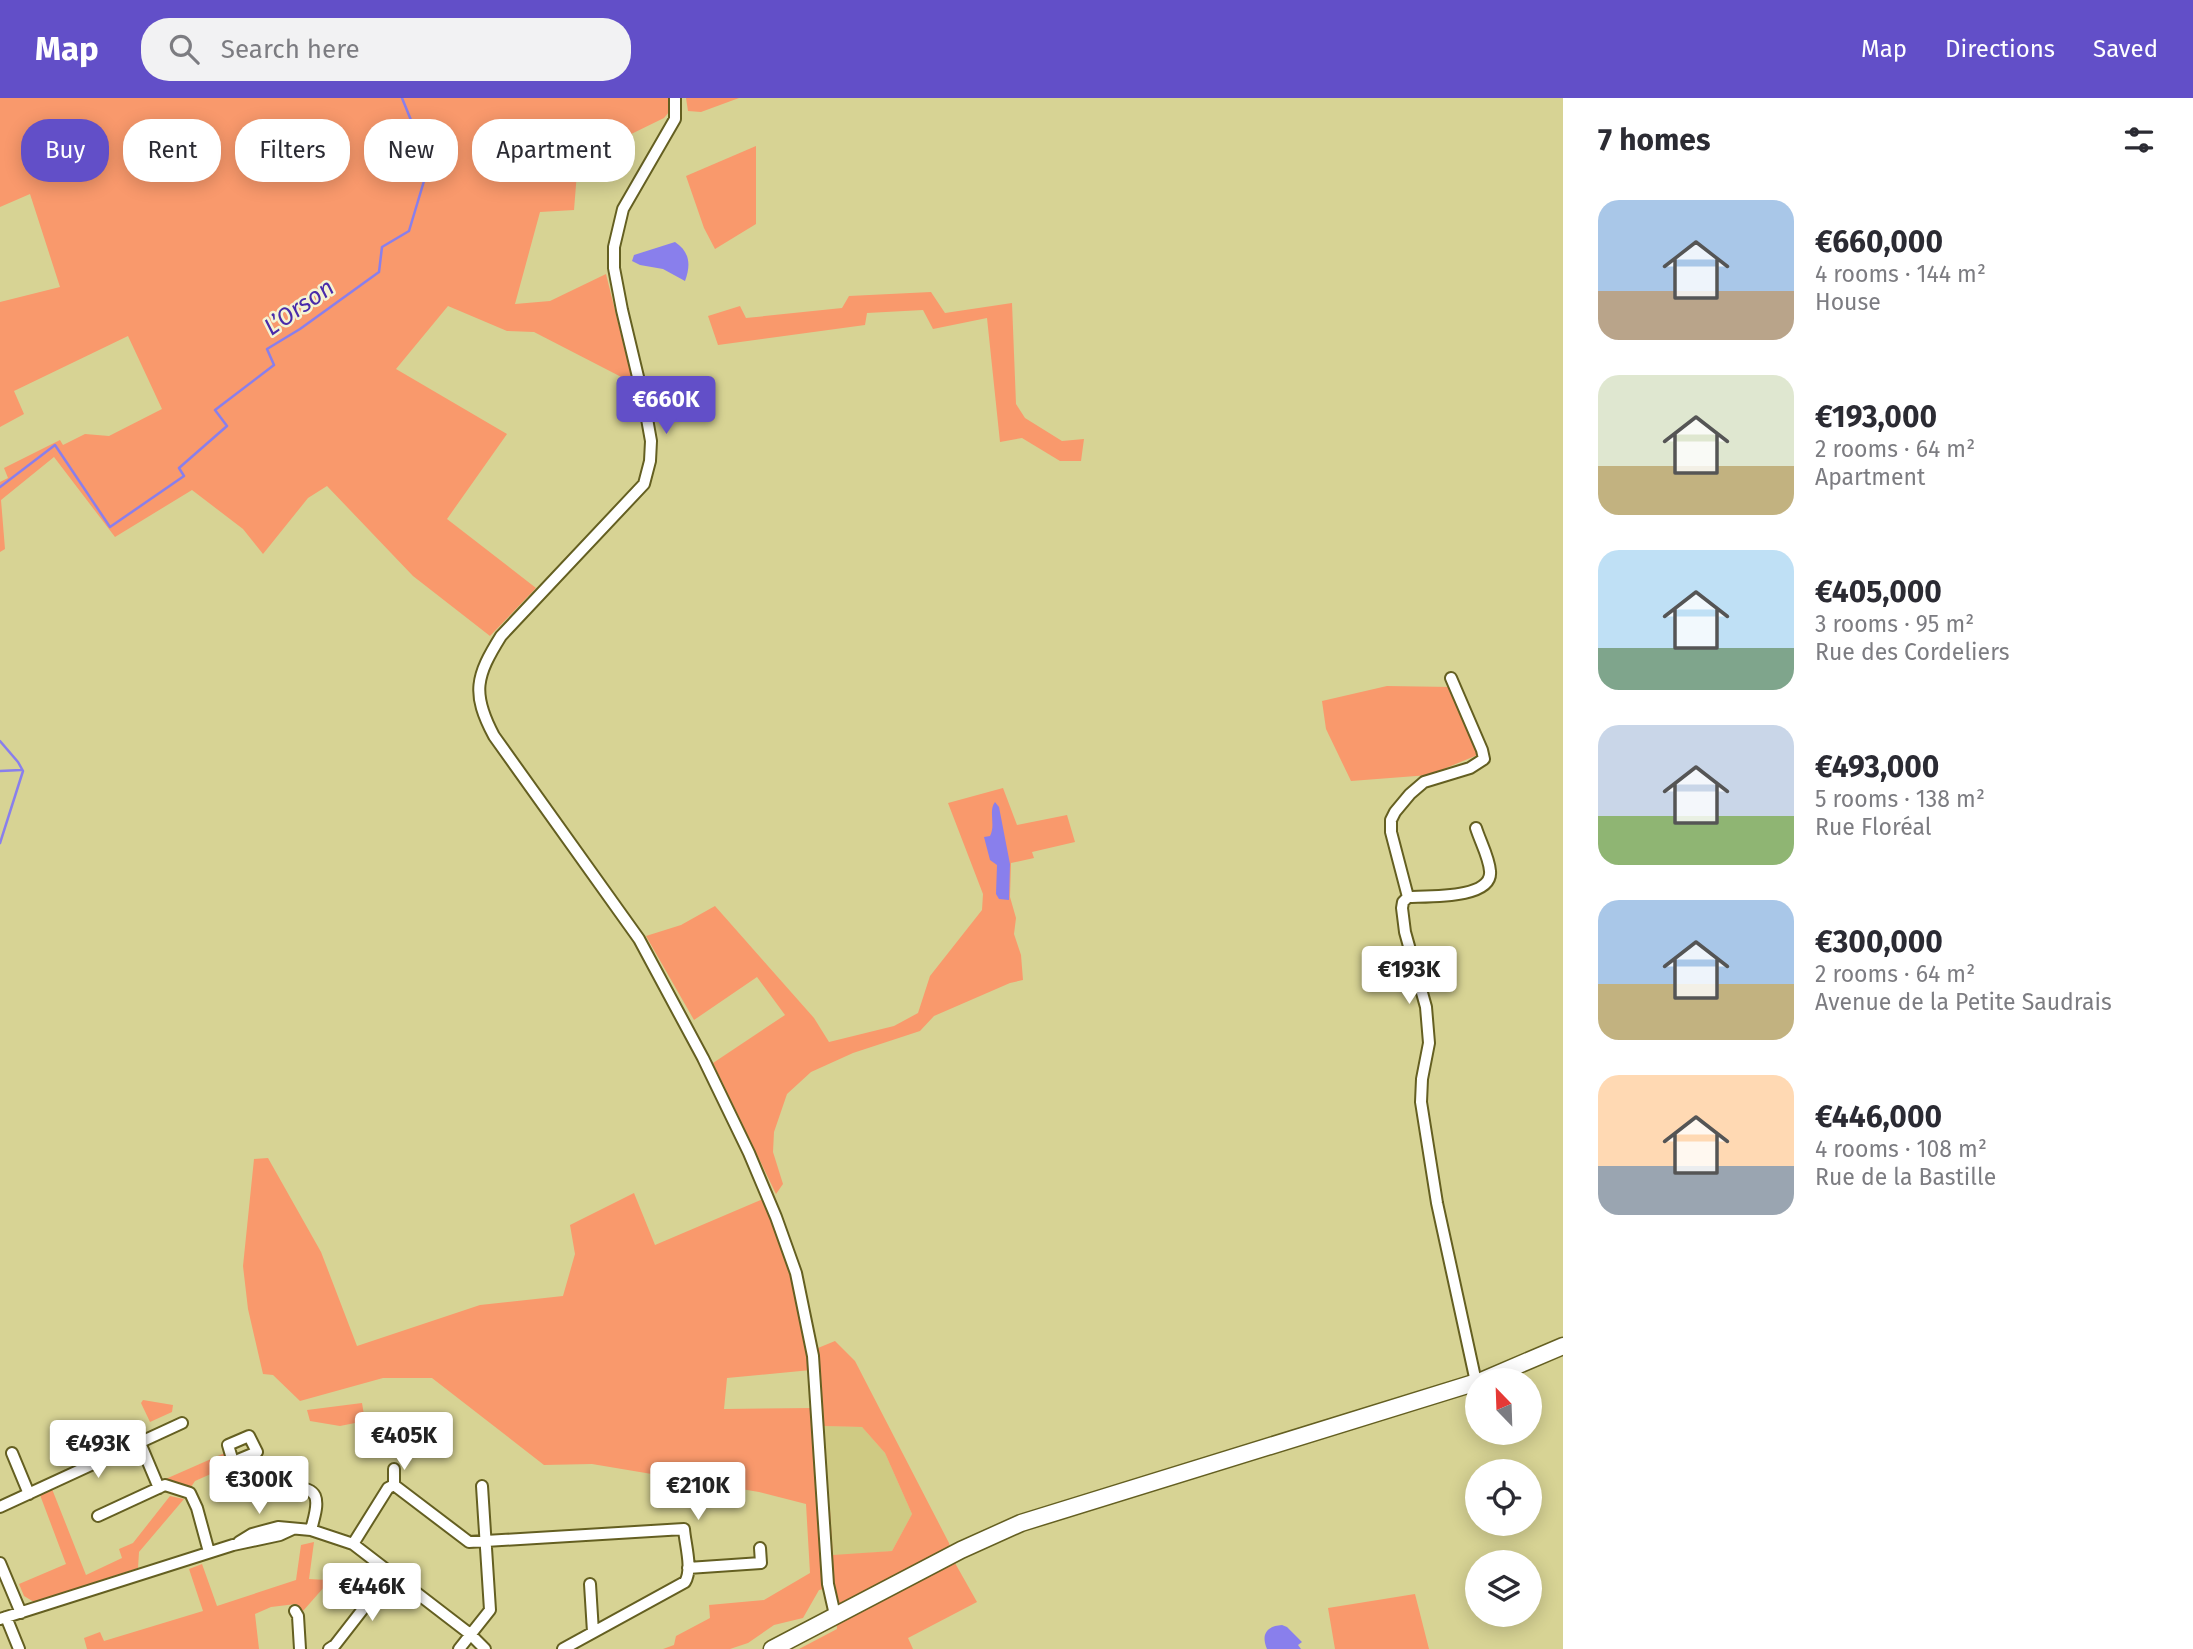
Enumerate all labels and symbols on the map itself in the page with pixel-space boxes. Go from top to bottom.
water label: L’Orson [259,273,339,341]
pin: €660K [617,376,715,436]
pin: €193K [1360,946,1458,1006]
north arrow [1465,1368,1542,1446]
pin: €405K [355,1412,453,1472]
pin: €493K [49,1420,147,1480]
pin: €300K [210,1456,308,1516]
pin: €210K [649,1462,747,1522]
pin: €446K [323,1564,421,1623]

